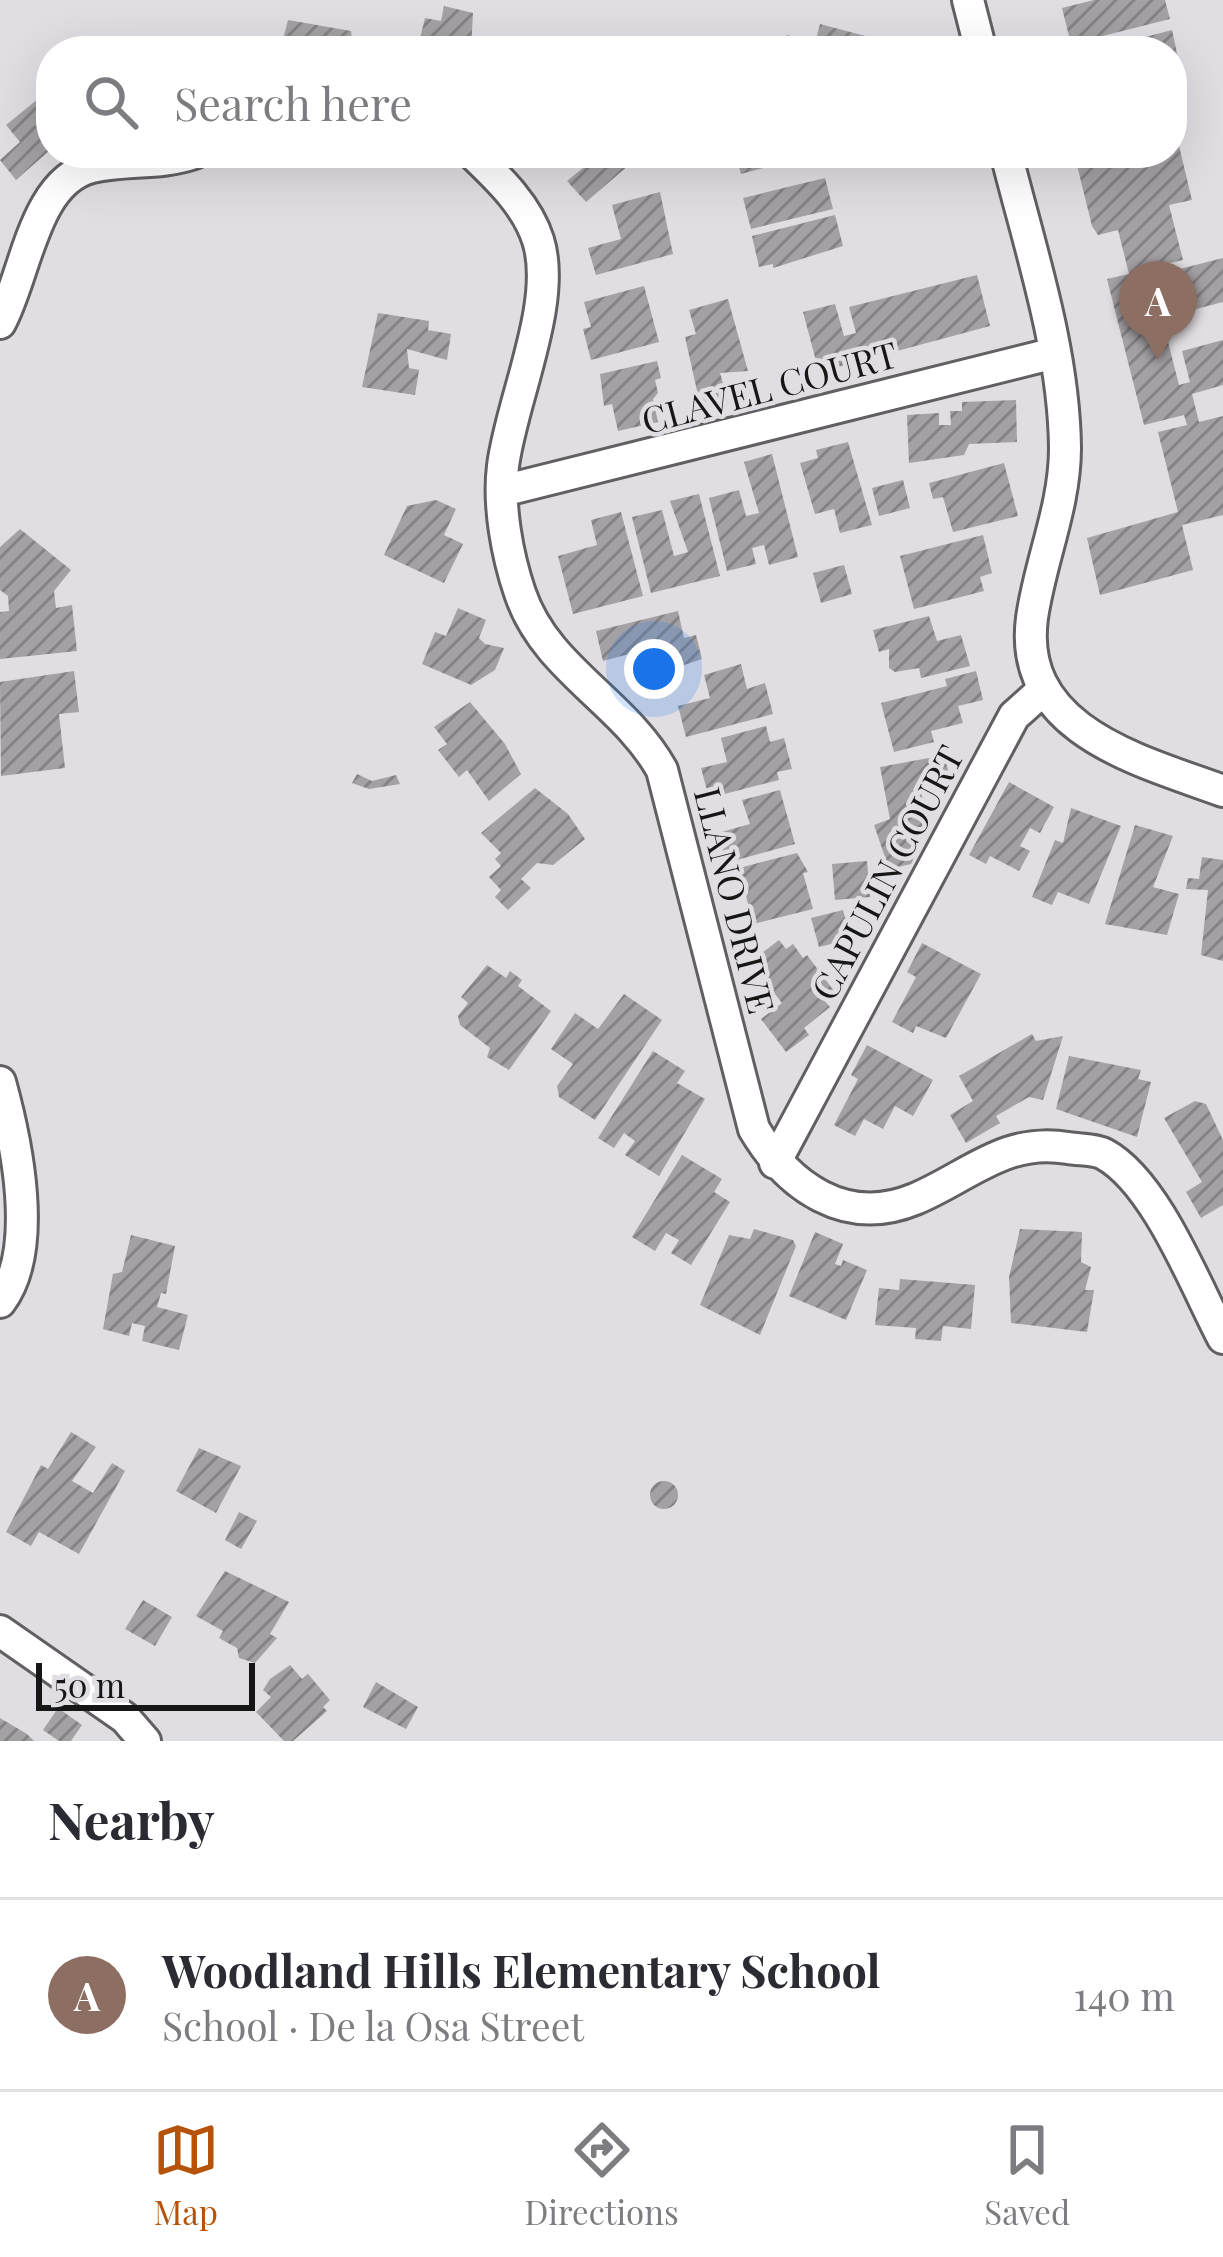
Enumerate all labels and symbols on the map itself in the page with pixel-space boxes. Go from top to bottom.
pin: A [1119,261,1197,360]
street label: CLAVEL COURT [636,329,902,443]
your location [624,639,684,699]
street label: CAPULIN COURT [799,737,973,1007]
street label: LLANO DRIVE [685,782,787,1018]
scale bar [36,1657,255,1710]

